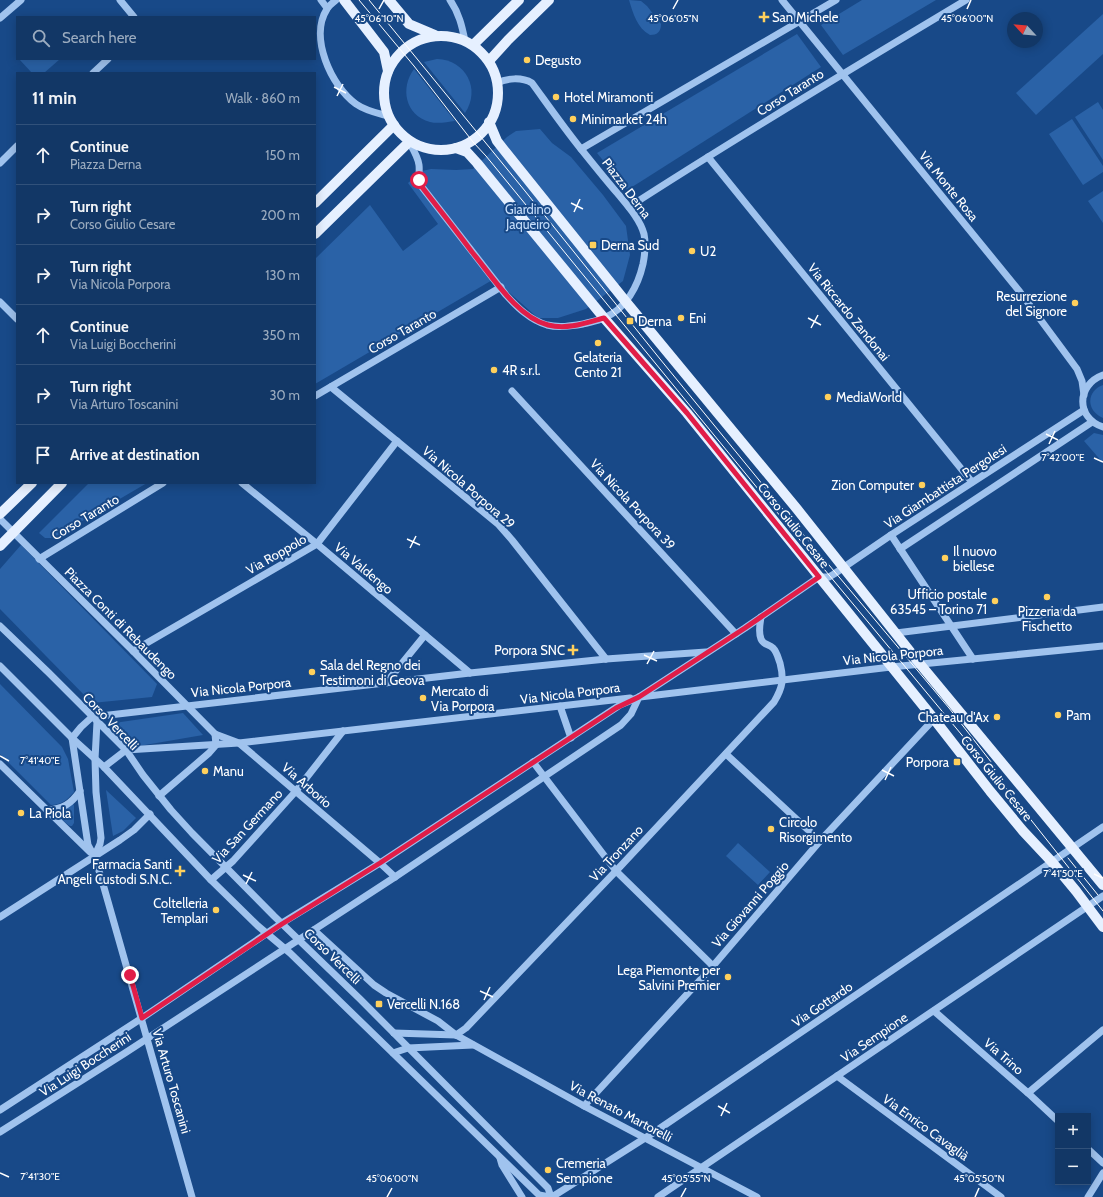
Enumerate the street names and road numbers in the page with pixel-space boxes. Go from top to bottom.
street label: Corso Taranto [754,65,826,119]
street label: Via Monte Rosa [916,148,983,225]
street label: Piazza Derna [599,155,655,222]
street label: Via Riccardo Zandonai [805,260,893,364]
street label: Corso Taranto [365,305,439,357]
street label: Via Giambattista Pergolesi [881,440,1009,532]
street label: Via Nicola Porpora 29 [419,442,519,532]
street label: Via Nicola Porpora 39 [587,455,679,553]
street label: Corso Giulio Cesare [755,479,834,571]
street label: Corso Taranto [48,491,122,543]
street label: Via Roppolo [243,530,309,578]
street label: Via Valdengo [331,539,397,597]
street label: Piazza Conti di Rebaudengo [62,564,180,682]
street label: Via Nicola Porpora [842,642,945,668]
street label: Via Nicola Porpora [190,674,293,700]
street label: Via Nicola Porpora [519,679,622,707]
street label: Corso Vercelli [80,689,142,753]
street label: Corso Giulio Cesare [958,732,1037,824]
street label: Via Arborio [279,759,335,811]
street label: Via San Germano [208,785,286,867]
street label: Via Tronzano [586,821,646,885]
street label: Via Giovanni Poggio [708,858,792,950]
street label: Corso Vercelli [301,925,365,987]
street label: Via Gottardo [789,978,855,1030]
street label: Via Sempione [838,1009,911,1065]
street label: Via Arturo Toscanini [149,1027,195,1135]
street label: Via Luigi Boccherini [36,1028,134,1100]
street label: Via Trino [981,1034,1027,1078]
street label: Via Renato Martorelli [567,1077,675,1145]
street label: Via Enrico Cavaglià [880,1090,973,1164]

